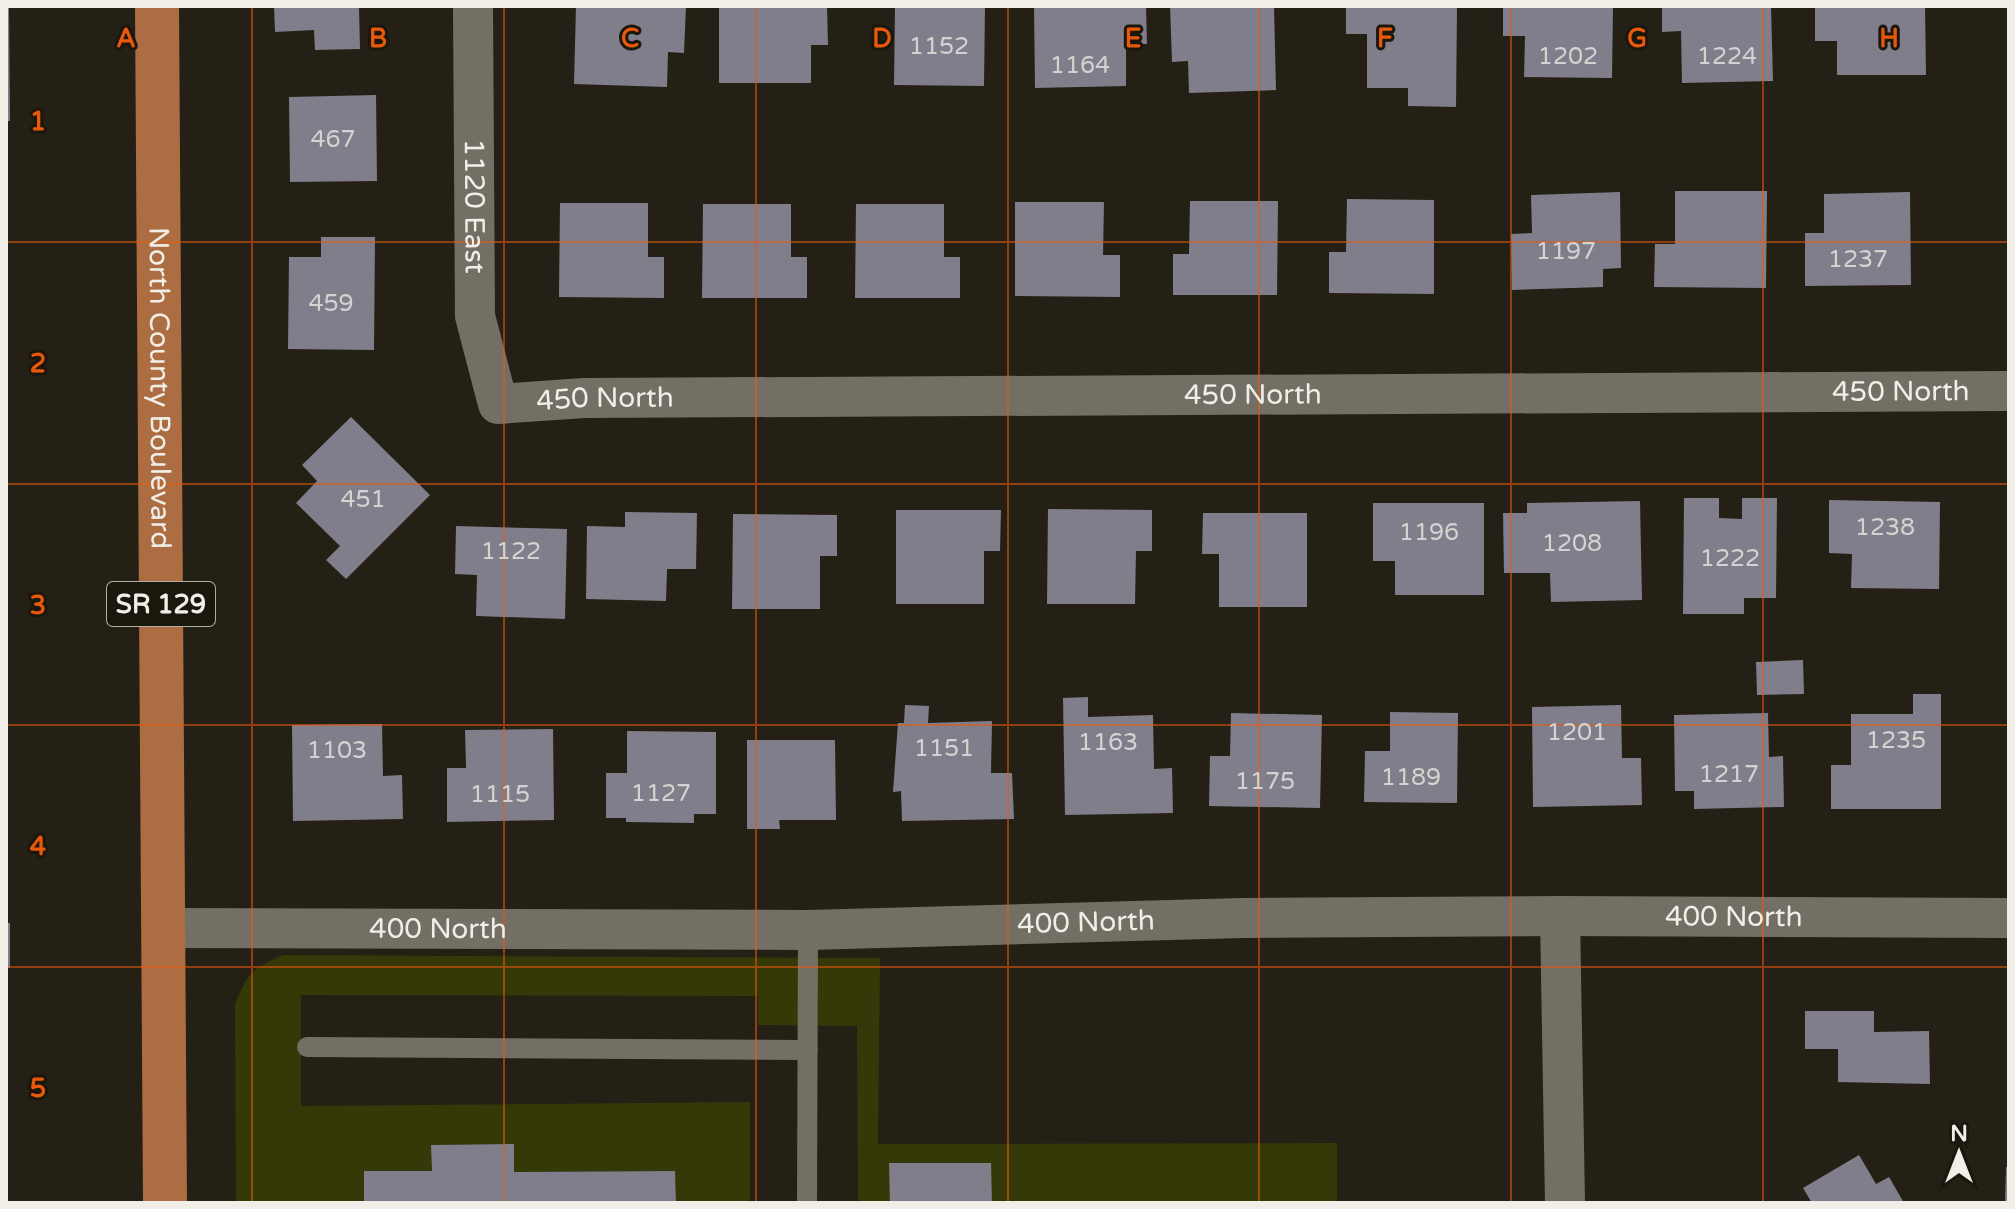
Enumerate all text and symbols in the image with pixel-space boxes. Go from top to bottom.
text: A [116,23,136,54]
text: B [369,23,387,54]
text: C [621,23,639,54]
text: D [872,23,892,54]
text: E [1125,23,1141,54]
text: F [1377,23,1393,54]
text: G [1627,23,1647,54]
text: H [1879,23,1899,54]
house number: 1152 [909,32,969,61]
house number: 1202 [1538,42,1598,71]
house number: 1224 [1697,42,1757,71]
house number: 1164 [1050,51,1110,80]
text: 1 [30,106,46,137]
house number: 467 [310,125,356,154]
street label: 1120 East [457,138,492,274]
street label: North County Boulevard [141,227,178,549]
house number: 1197 [1536,237,1596,266]
house number: 1237 [1828,245,1888,274]
house number: 459 [308,289,354,318]
text: 2 [30,348,46,379]
street label: 450 North [1832,374,1970,409]
street label: 450 North [1184,377,1322,412]
street label: 450 North [535,381,674,418]
house number: 451 [340,485,386,514]
house number: 1238 [1855,513,1915,542]
house number: 1196 [1399,518,1459,547]
house number: 1208 [1542,529,1602,558]
house number: 1122 [481,537,541,566]
house number: 1222 [1700,544,1760,573]
road number: SR 129 [107,582,215,626]
text: 3 [30,590,46,621]
house number: 1201 [1547,718,1607,747]
house number: 1235 [1866,726,1926,755]
house number: 1163 [1078,728,1138,757]
house number: 1151 [914,734,974,763]
house number: 1103 [307,736,367,765]
house number: 1217 [1699,760,1759,789]
house number: 1189 [1381,763,1441,792]
house number: 1175 [1235,767,1295,796]
house number: 1127 [631,779,691,808]
house number: 1115 [470,780,530,809]
text: 4 [30,831,46,862]
street label: 400 North [1665,899,1803,934]
street label: 400 North [1017,903,1155,941]
street label: 400 North [369,912,507,946]
text: 5 [30,1073,46,1104]
north arrow [1919,1113,1999,1193]
text: N [1950,1121,1968,1147]

